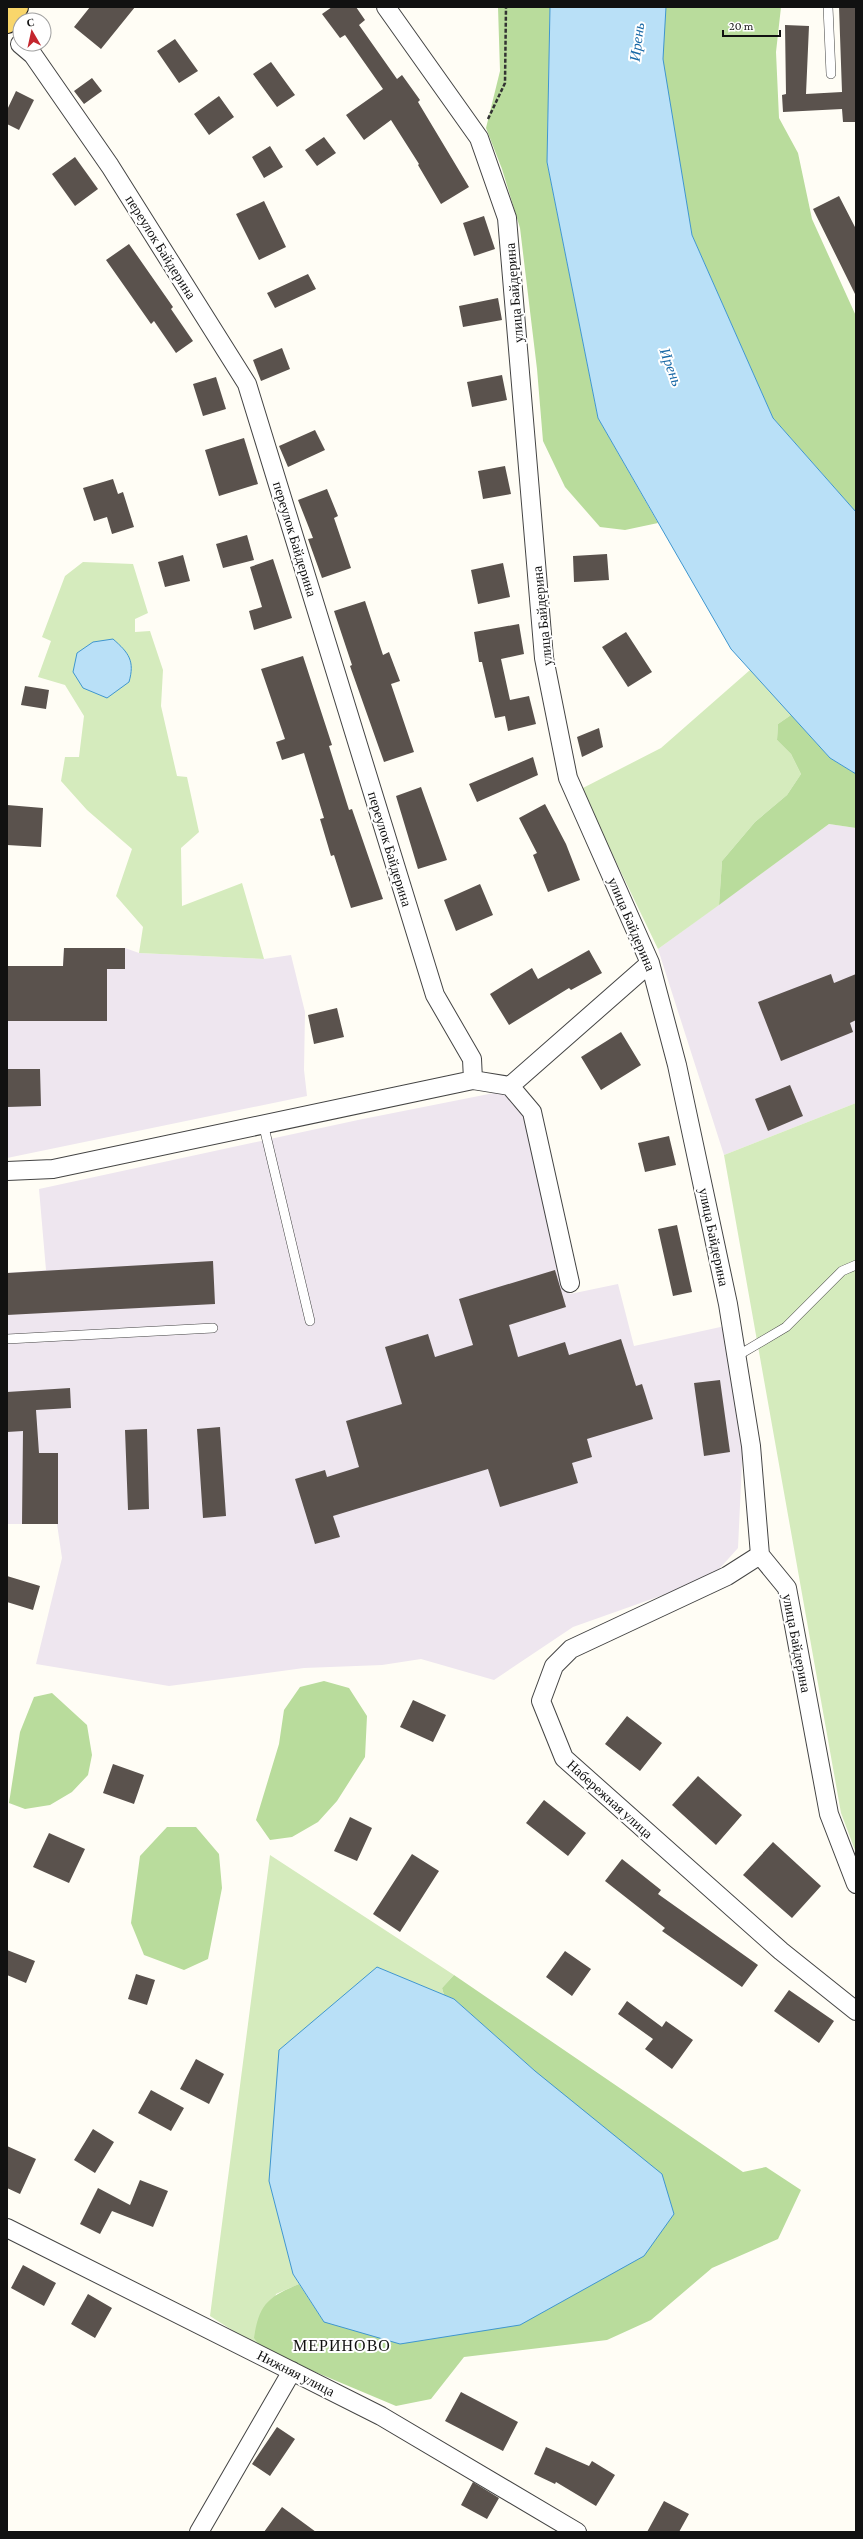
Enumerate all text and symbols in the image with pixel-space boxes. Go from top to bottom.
north arrow [12,12,52,52]
scale bar [723,12,780,38]
text: С [26,16,35,29]
text: 20 m [729,19,754,33]
water label: Ирень [627,21,647,63]
street label: переулок Байдерина [123,192,200,303]
street label: улица Байдерина [502,241,526,344]
water label: Ирень [656,345,685,388]
street label: переулок Байдерина [270,479,320,599]
street label: улица Байдерина [529,564,555,667]
street label: переулок Байдерина [365,789,415,909]
street label: улица Байдерина [605,875,659,974]
street label: улица Байдерина [696,1186,732,1289]
street label: улица Байдерина [780,1592,815,1695]
street label: Набережная улица [564,1756,657,1842]
district label: МЕРИНОВО [293,2337,391,2354]
street label: Нижняя улица [255,2347,338,2400]

